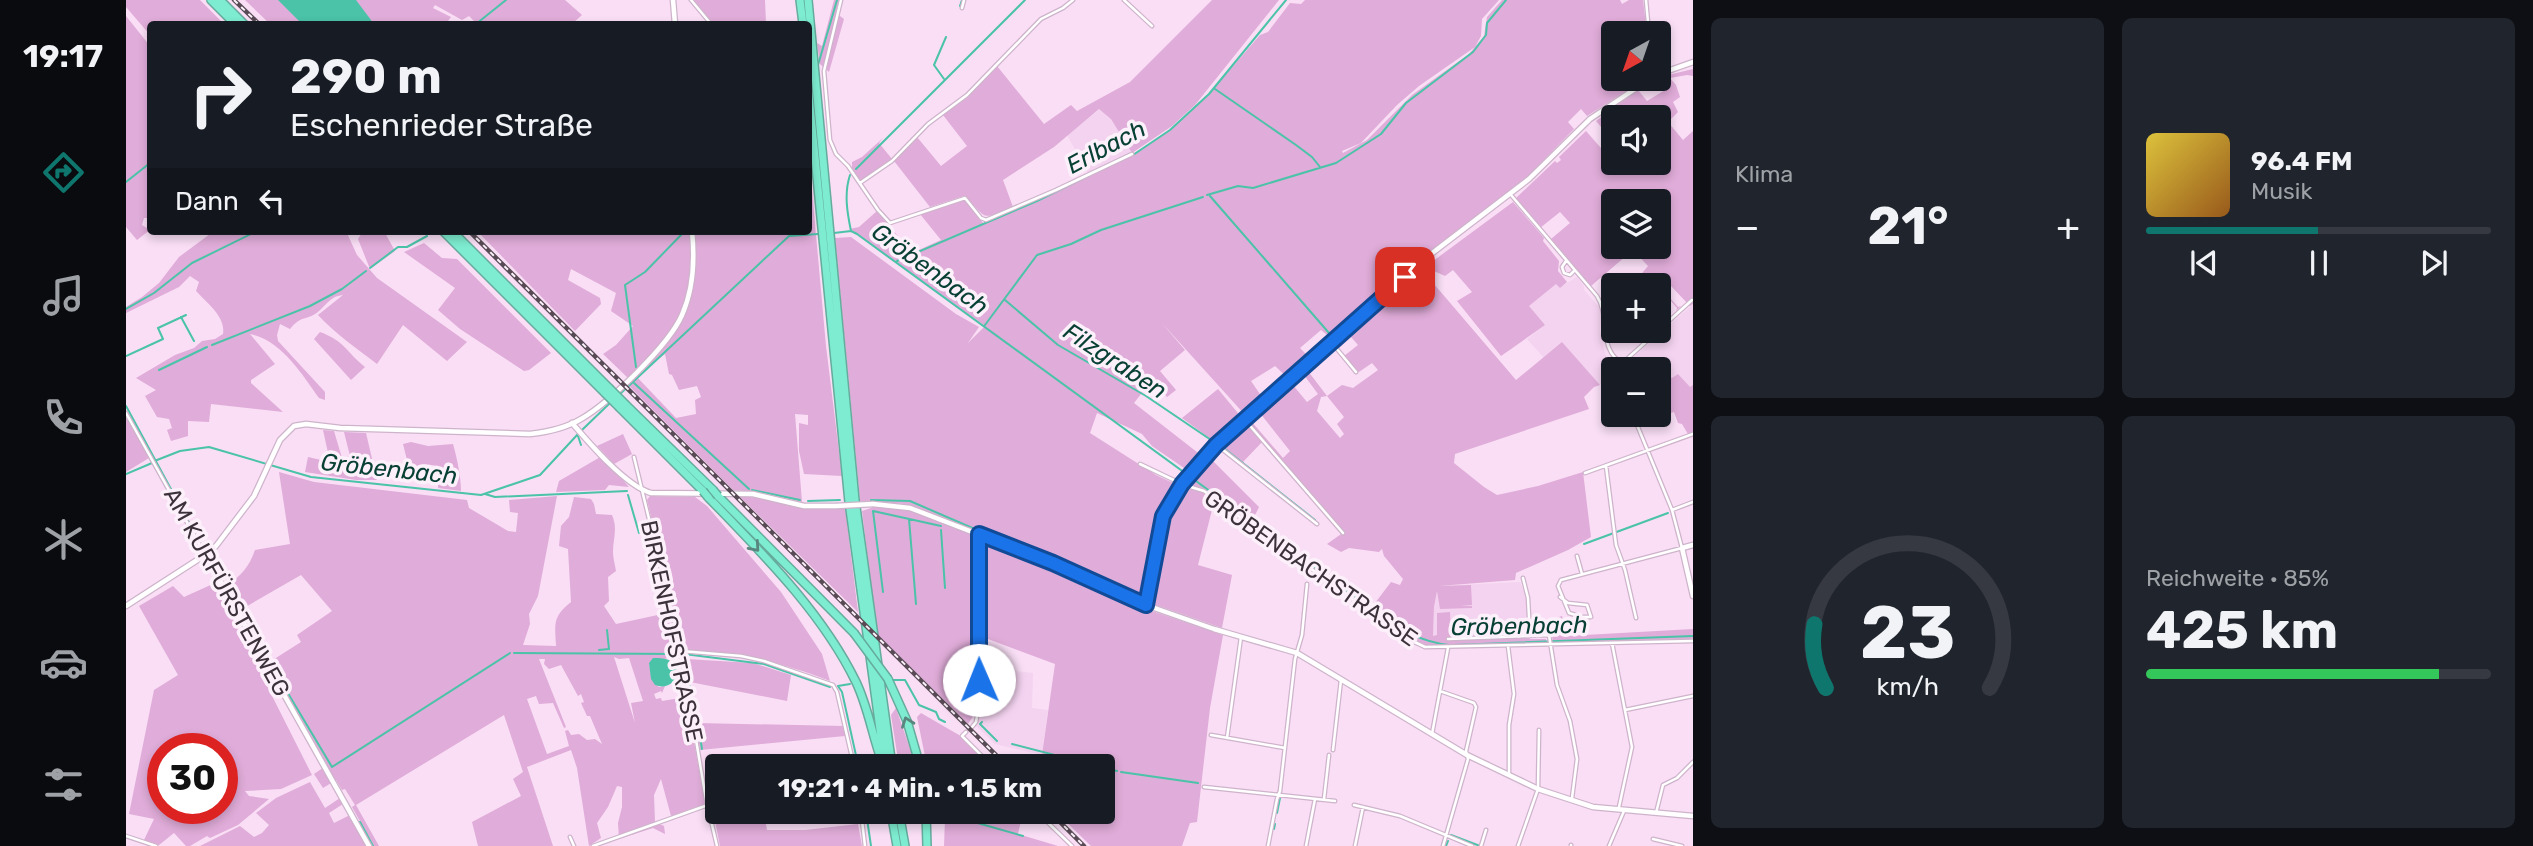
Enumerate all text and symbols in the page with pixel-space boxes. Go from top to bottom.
north arrow [1601,21,1671,91]
map controls [1601,21,1671,427]
text: 19:17 [23,37,103,75]
text: 290 m [290,47,442,105]
icon: right [175,49,266,140]
button: sound [1601,105,1671,175]
text: Eschenrieder Straße [290,106,593,144]
water label: Erlbach [1062,115,1150,179]
text: 96.4 FM [2251,146,2353,177]
icon: directions [39,148,88,197]
text: Klima [1735,160,1793,188]
text: Musik [2251,177,2312,205]
icon: left [253,182,291,220]
text: Dann [175,186,239,217]
button: layers [1601,189,1671,259]
text: 21° [1868,195,1949,257]
text: − [1735,204,1760,250]
text: + [2056,204,2080,250]
water label: Gröbenbach [866,217,994,321]
icon: previous [2185,244,2223,282]
icon: pause [2300,244,2338,282]
icon: next [2415,244,2453,282]
pin [1375,247,1435,307]
icon: arrive [1386,258,1424,296]
icon: music [39,271,88,320]
button: + [1601,273,1671,343]
water label: Filzgraben [1058,317,1172,405]
button: − [1601,357,1671,427]
icon: phone [39,393,88,442]
water label: Gröbenbach [319,448,459,490]
street label: AM KURFÜRSTENWEG [158,483,296,701]
street label: GRÖBENBACHSTRASSE [1199,484,1423,652]
icon: climate [39,515,88,564]
street label: BIRKENHOFSTRASSE [635,518,709,744]
one-way arrow [747,539,759,552]
text: Reichweite · 85% [2146,564,2329,592]
text: 23 [1860,590,1955,676]
text: 425 km [2146,599,2338,661]
water label: Gröbenbach [1450,611,1588,641]
icon: car [39,638,88,687]
position arrow [942,643,1016,717]
text: km/h [1876,672,1939,701]
one-way arrow [901,716,915,728]
speed limit sign: 30 [147,733,238,824]
icon: filters [39,760,88,809]
text: 19:21 · 4 Min. · 1.5 km [778,773,1042,804]

